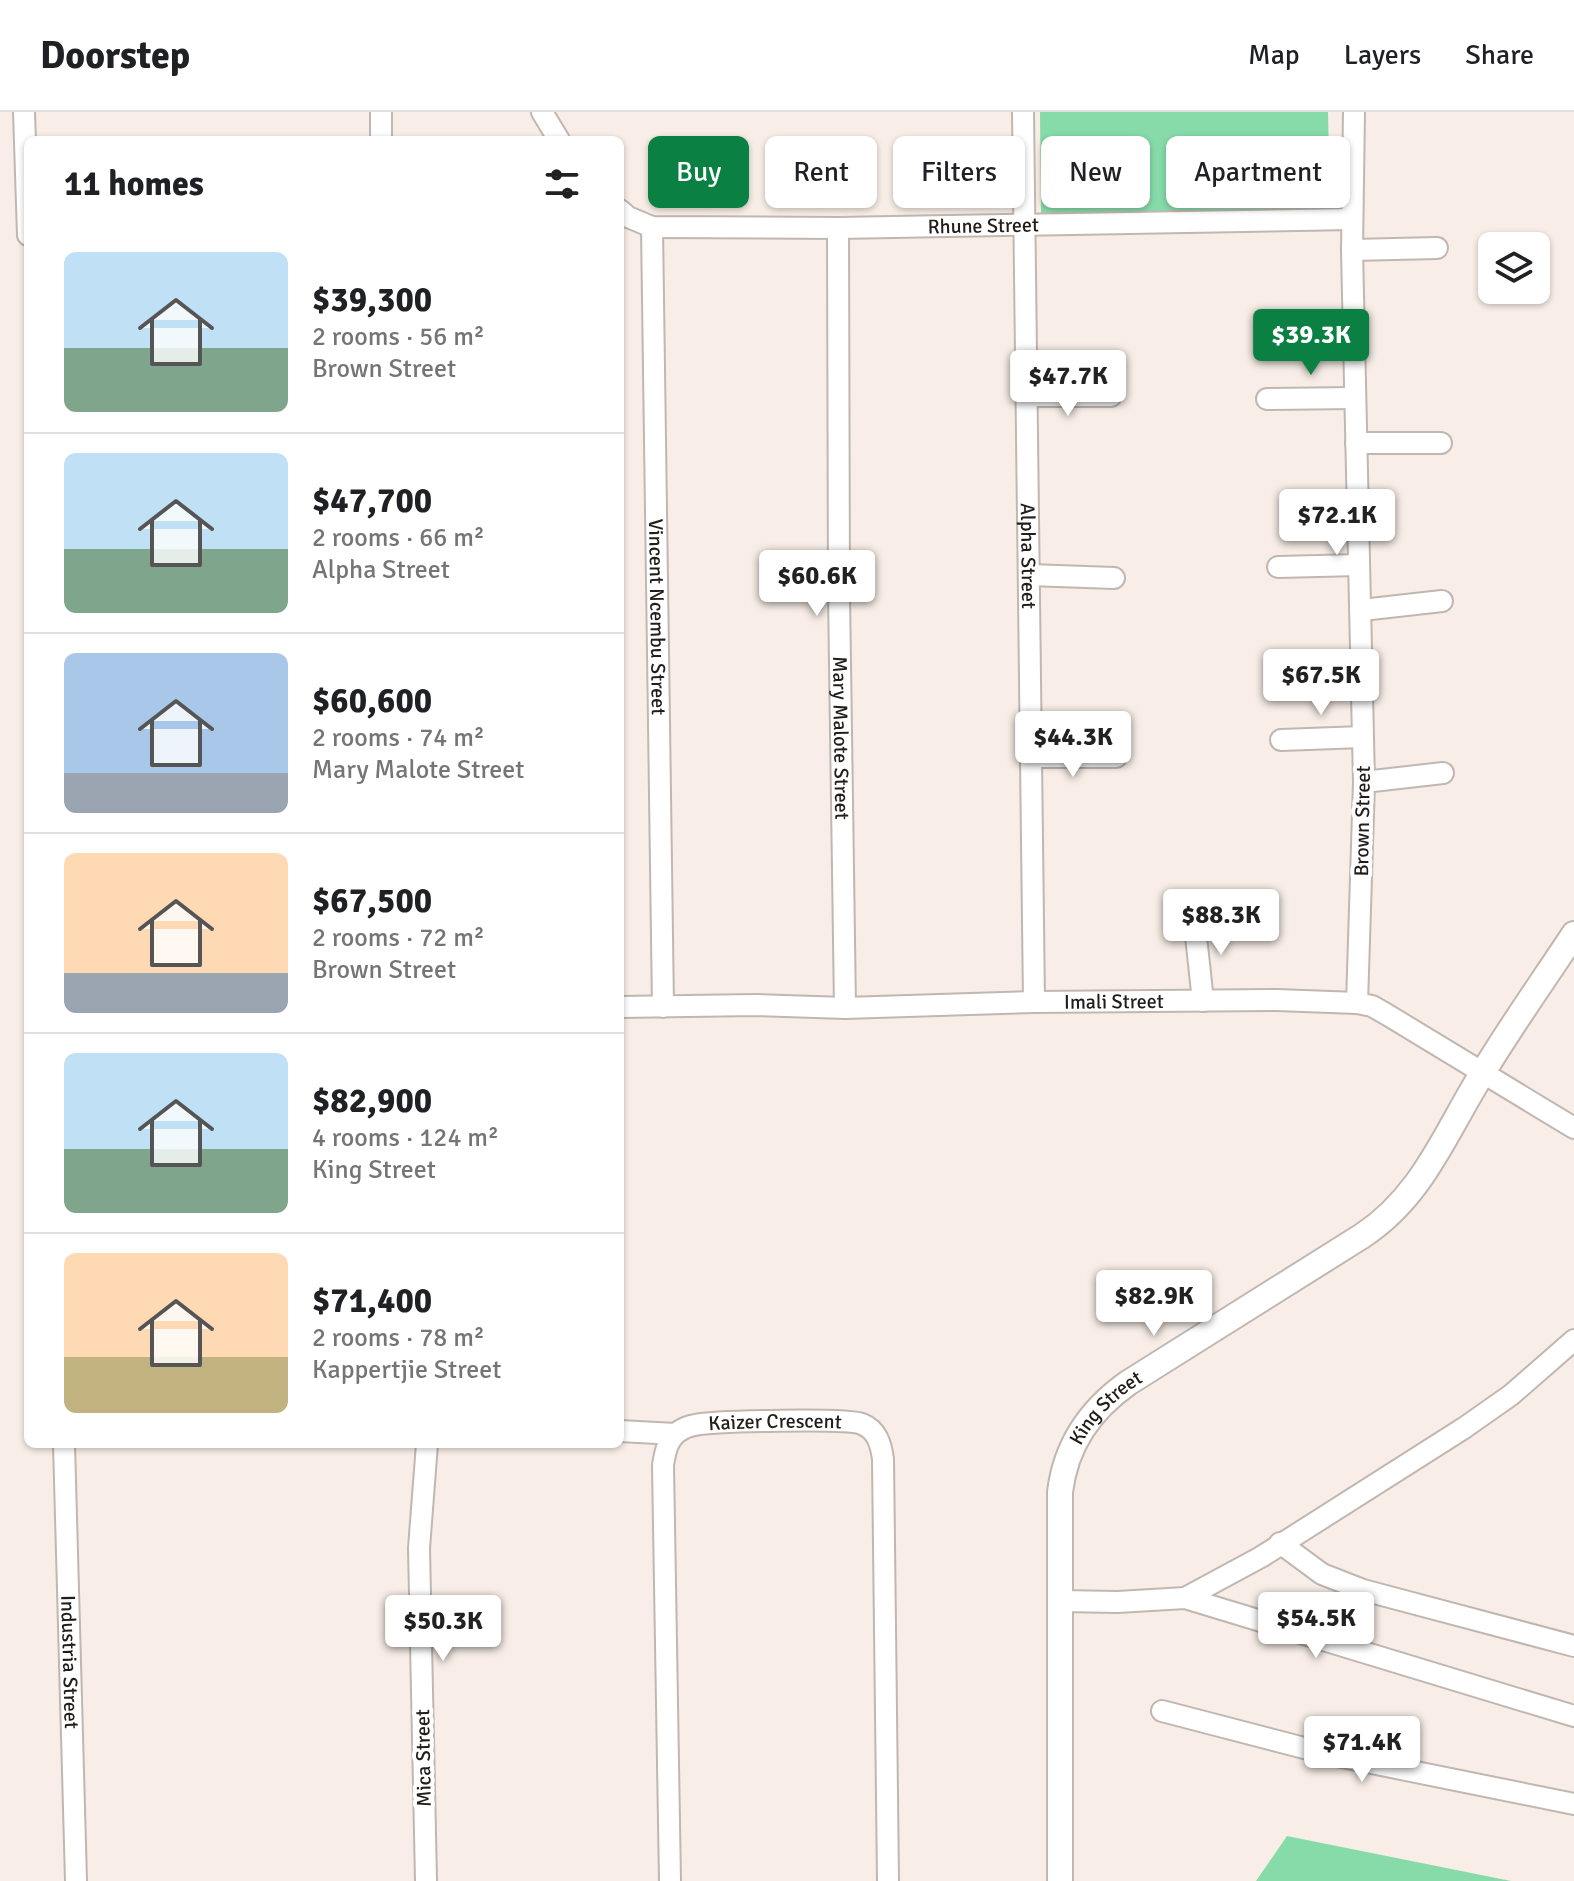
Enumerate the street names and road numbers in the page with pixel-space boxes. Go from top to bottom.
street label: Rhune Street [927,212,1039,239]
street label: Alpha Street [1015,503,1041,609]
street label: Vincent Ncembu Street [643,519,671,715]
street label: Mary Malote Street [827,656,854,820]
street label: Brown Street [1349,765,1376,877]
street label: Imali Street [1064,989,1164,1015]
street label: King Street [1064,1365,1147,1449]
street label: Kaizer Crescent [708,1409,842,1436]
street label: Industria Street [55,1595,84,1729]
street label: Mica Street [410,1709,437,1807]

